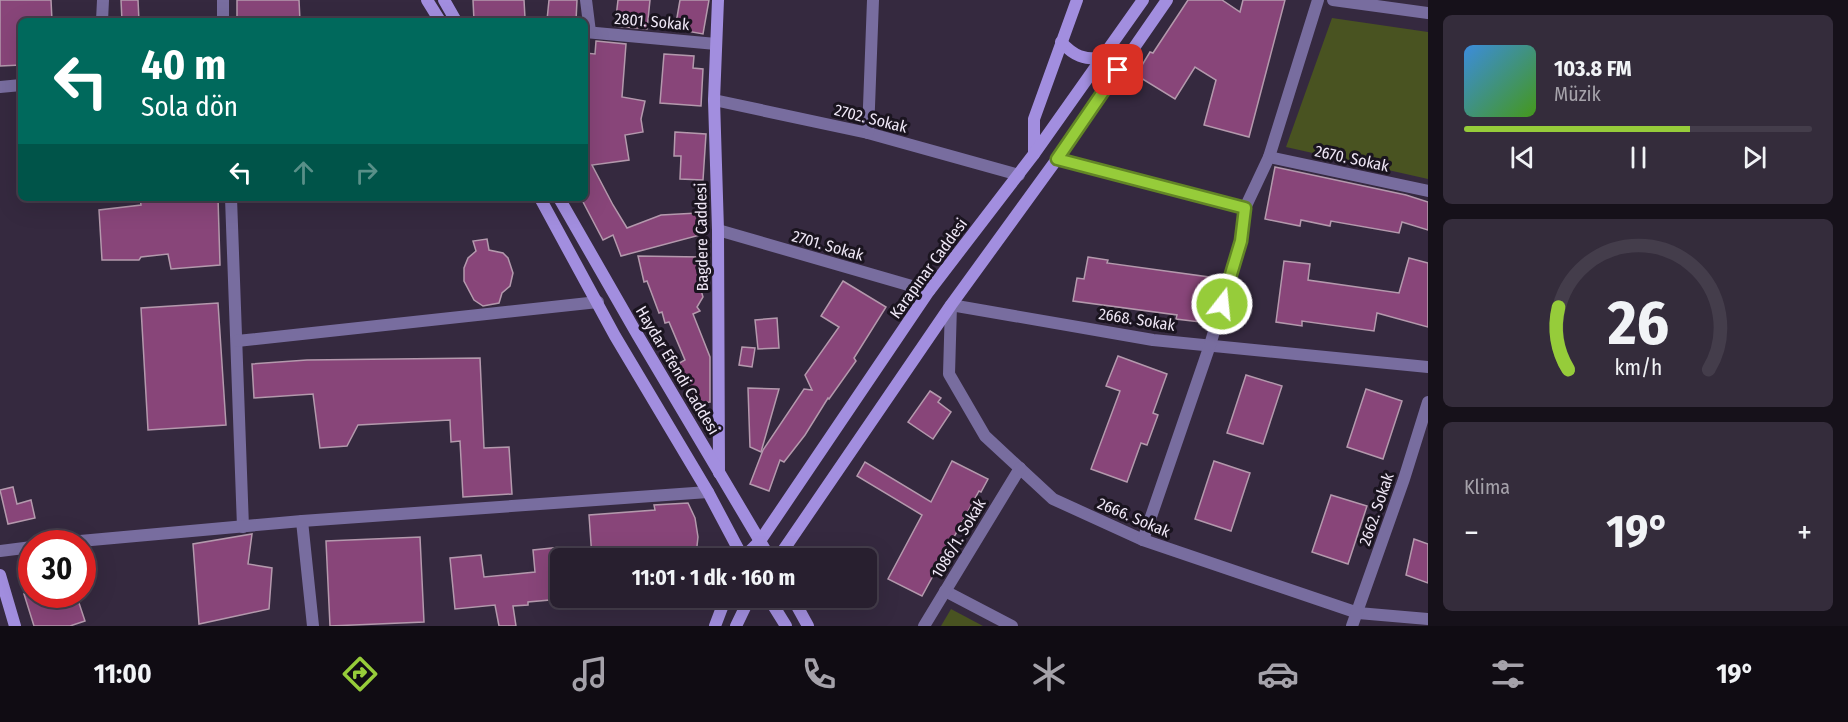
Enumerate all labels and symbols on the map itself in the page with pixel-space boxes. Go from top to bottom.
street label: 2801. Sokak [614,9,691,34]
pin [1092,44,1143,95]
street label: 2702. Sokak [832,100,910,137]
street label: 2670. Sokak [1313,141,1391,176]
street label: Bagdere Caddesi [691,182,712,292]
street label: Karapınar Caddesi [886,215,971,322]
street label: 2701. Sokak [790,226,866,265]
position arrow [1190,272,1254,336]
street label: Haydar Efendi Caddesi [632,303,723,438]
street label: 2668. Sokak [1097,304,1177,335]
street label: 2662. Sokak [1355,470,1398,548]
street label: 2666. Sokak [1095,494,1173,541]
street label: 1086/1. Sokak [927,495,990,581]
speed limit sign: 30 [18,530,96,608]

